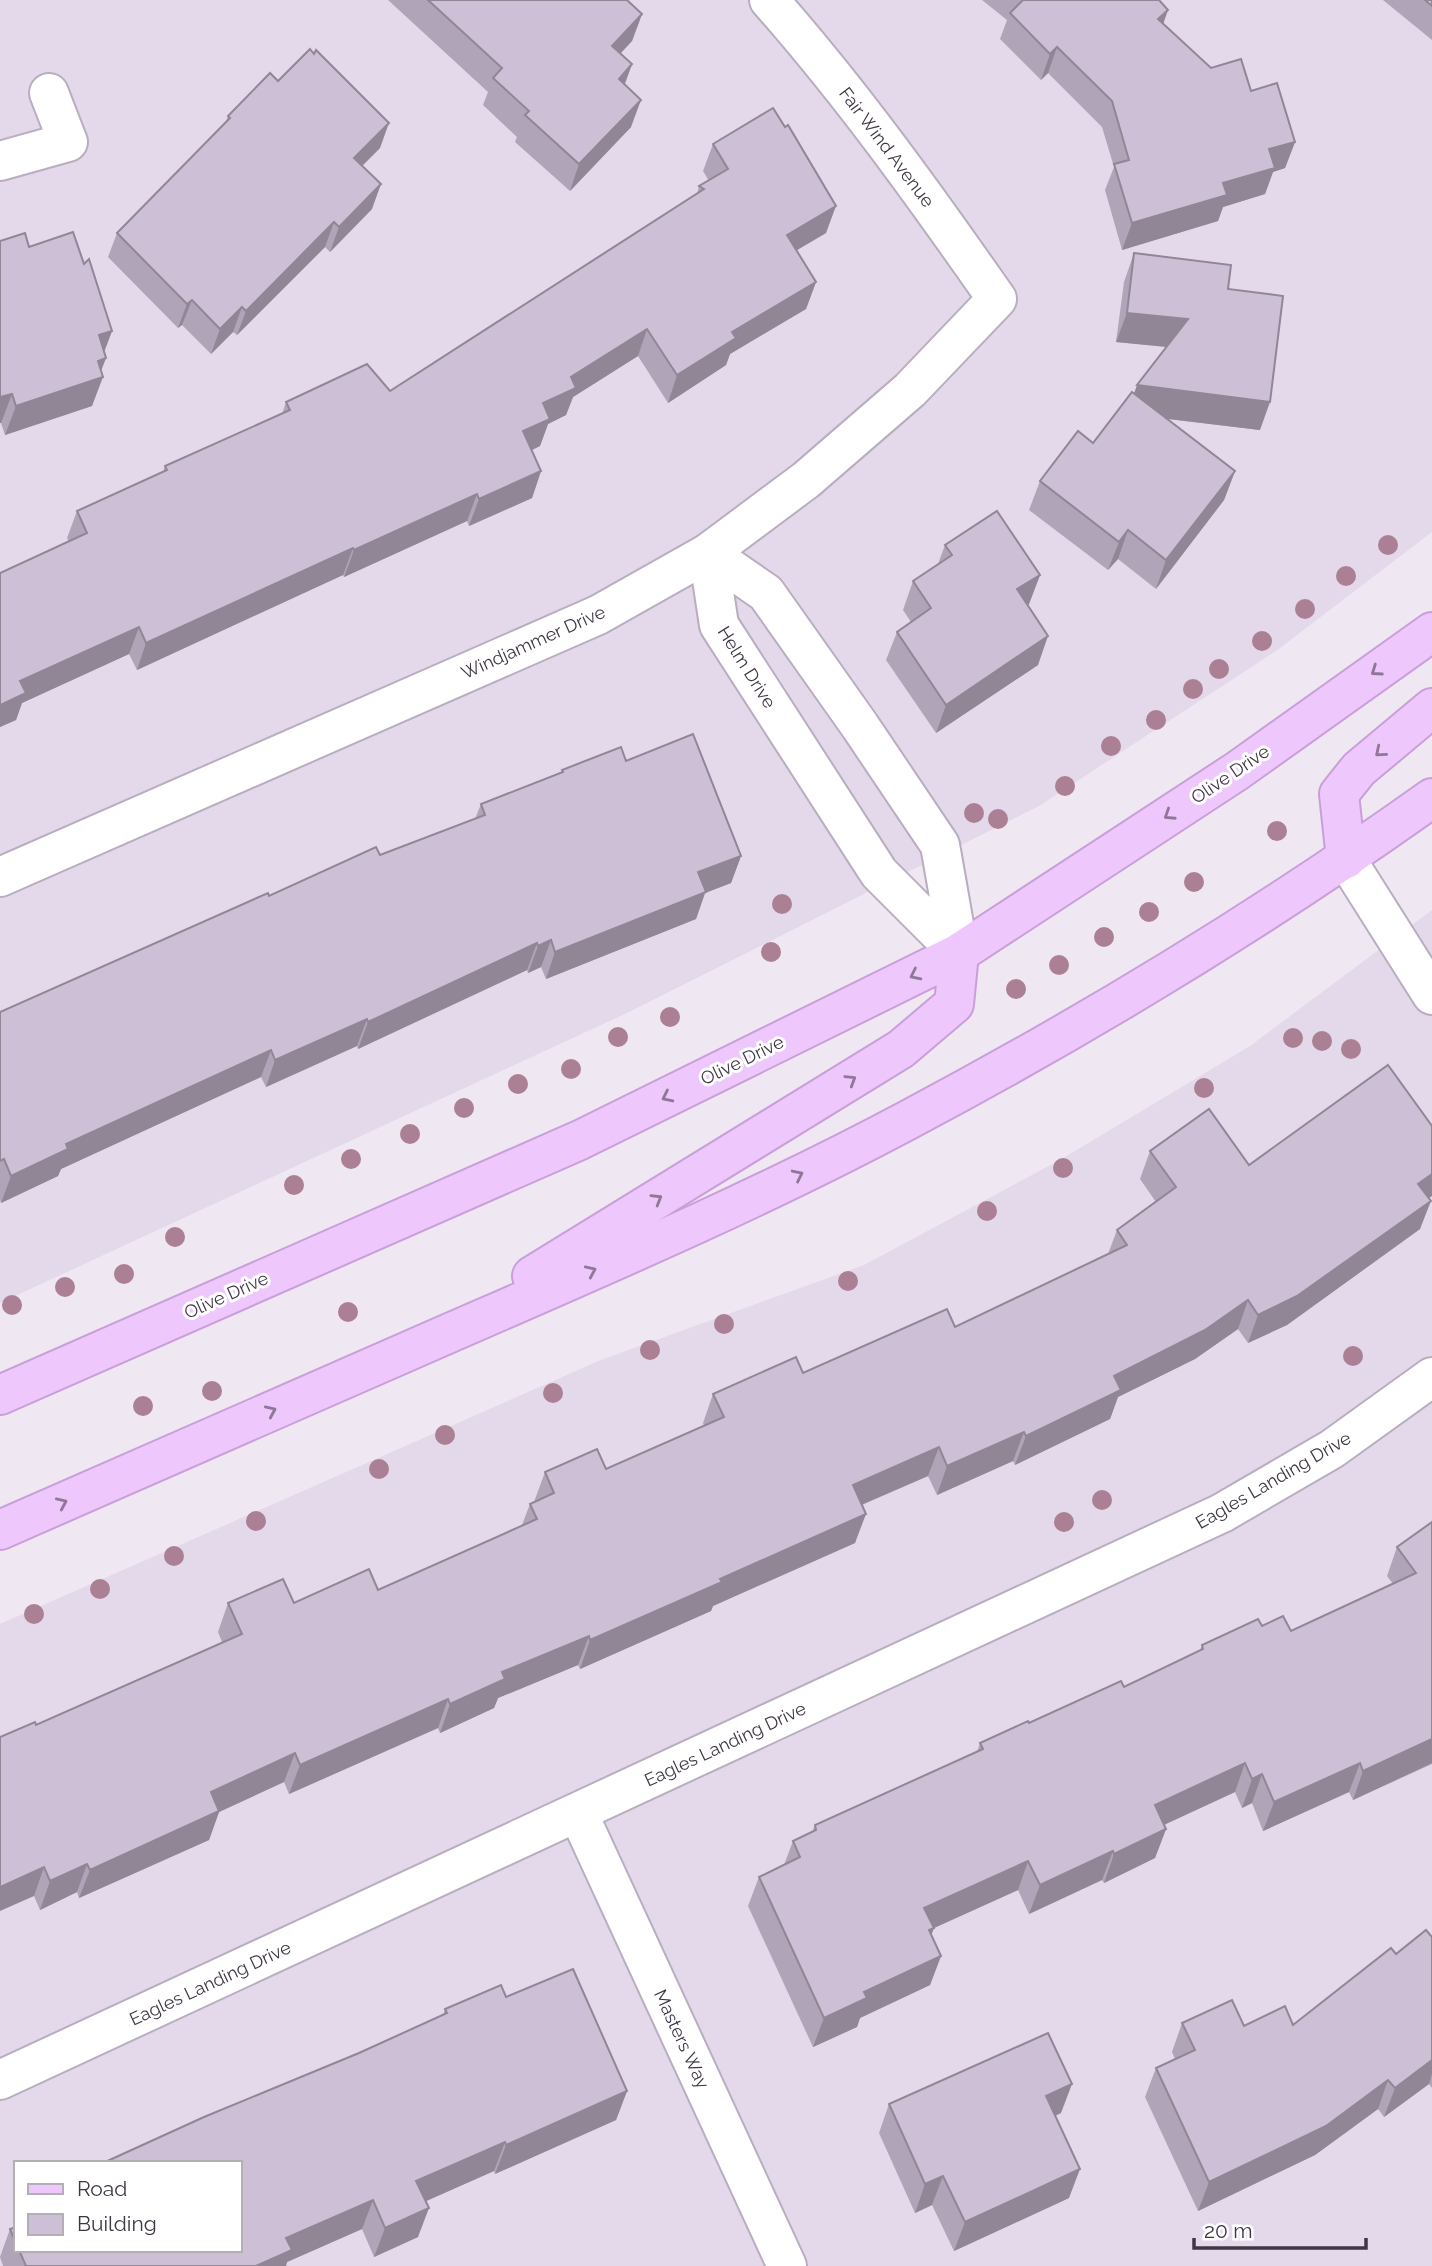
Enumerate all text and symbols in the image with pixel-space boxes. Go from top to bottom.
street label: Fair Wind Avenue [835,83,939,211]
street label: Windjammer Drive [458,601,609,683]
street label: Helm Drive [714,622,781,712]
one-way arrow [1371,663,1384,675]
street label: Olive Drive [1187,740,1273,808]
one-way arrow [1375,743,1387,756]
one-way arrow [1164,806,1177,819]
one-way arrow [910,967,922,981]
street label: Olive Drive [697,1031,787,1089]
one-way arrow [843,1076,856,1089]
one-way arrow [662,1089,674,1103]
one-way arrow [791,1169,803,1183]
one-way arrow [649,1194,662,1207]
one-way arrow [584,1265,597,1279]
street label: Olive Drive [181,1267,272,1323]
one-way arrow [263,1405,276,1419]
street label: Eagles Landing Drive [1192,1427,1355,1533]
one-way arrow [55,1497,68,1511]
street label: Eagles Landing Drive [641,1697,809,1791]
street label: Eagles Landing Drive [126,1936,294,2030]
street label: Masters Way [650,1986,714,2092]
legend [14,2161,242,2252]
text: Road [77,2176,127,2201]
scale bar [1194,2206,1366,2250]
text: Building [77,2211,157,2236]
text: 20 m [1204,2218,1252,2243]

